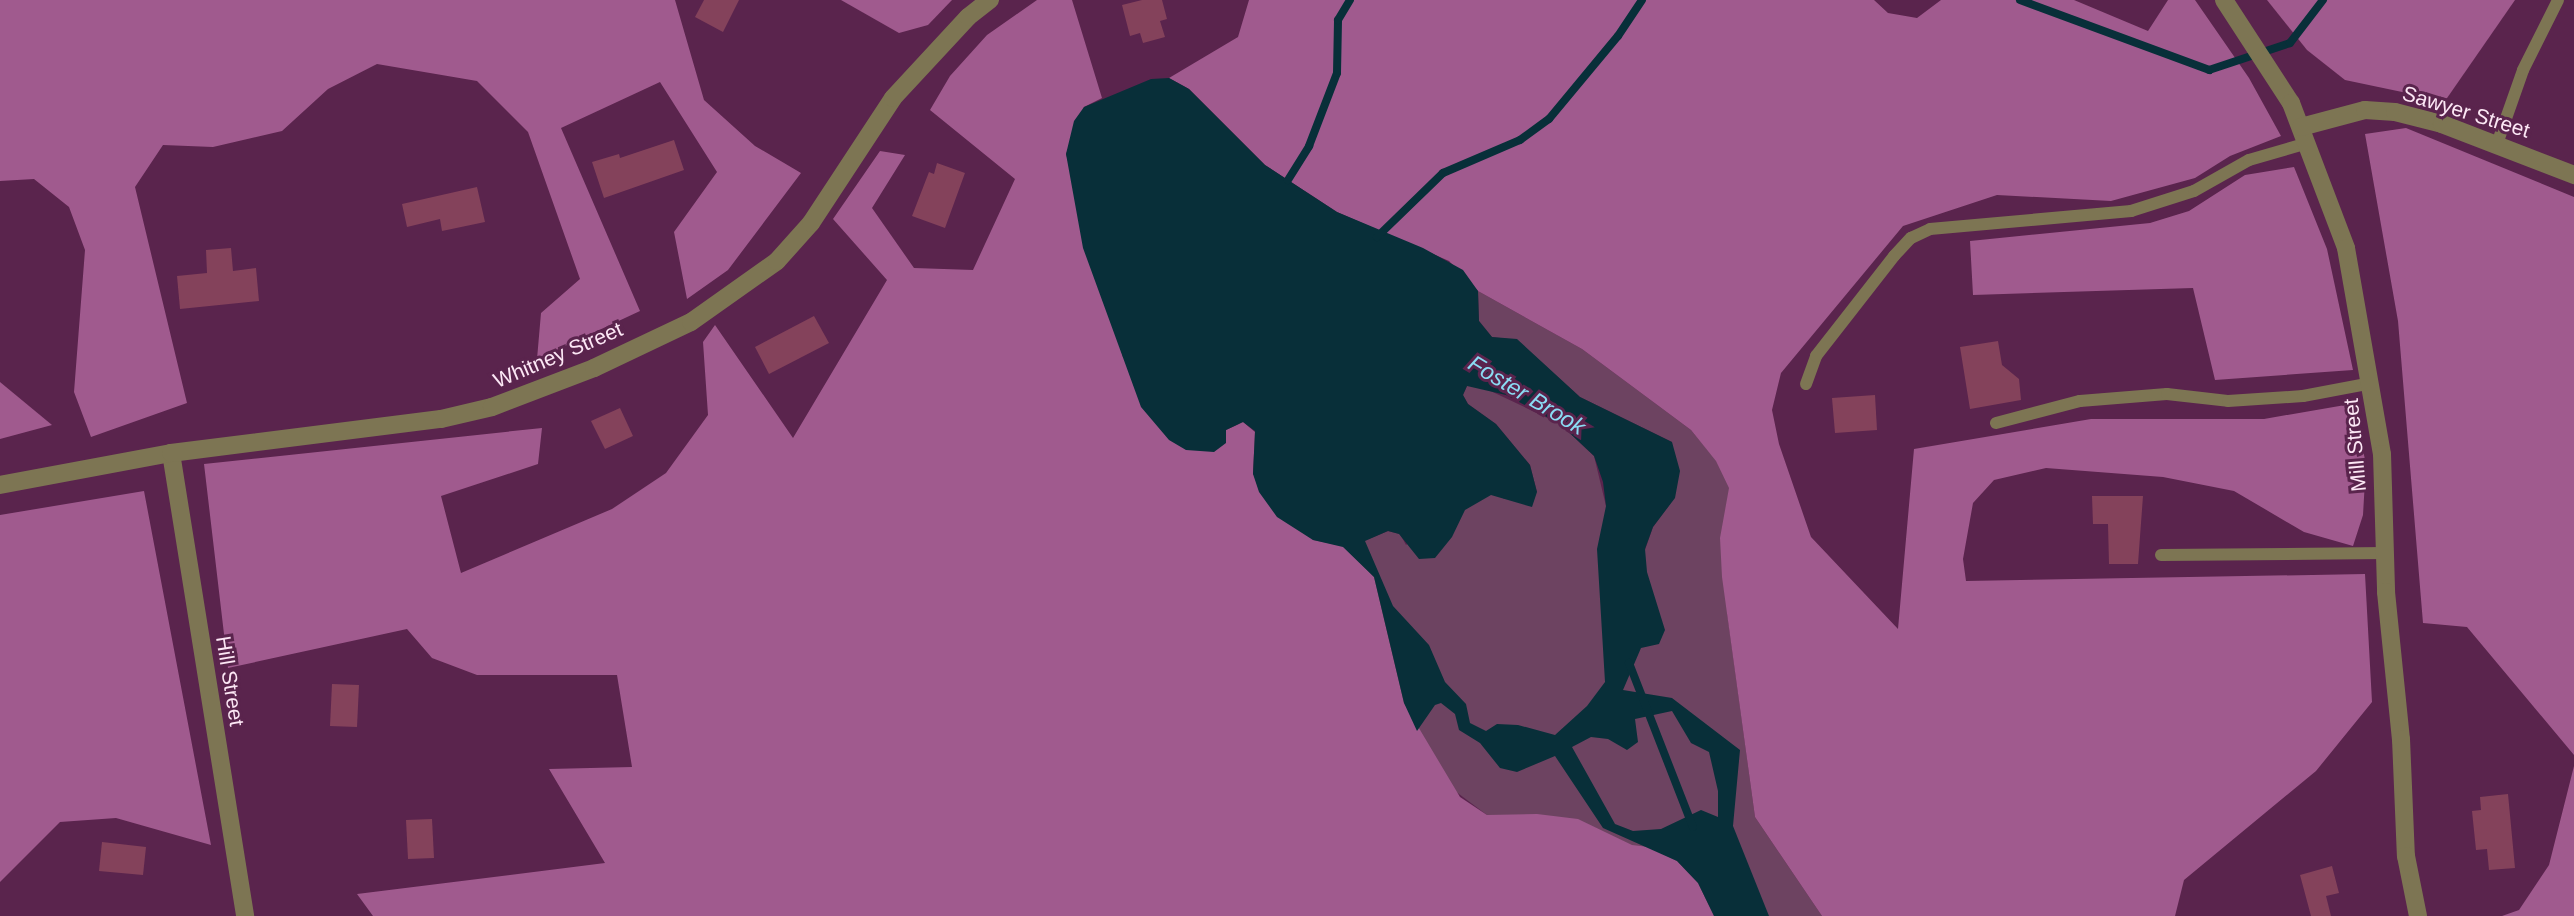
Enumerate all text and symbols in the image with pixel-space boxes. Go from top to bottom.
street label: Sawyer Street [2399,81,2533,143]
street label: Whitney Street [490,316,626,394]
water label: Foster Brook [1463,349,1591,441]
street label: Mill Street [2338,397,2372,493]
street label: Hill Street [210,634,250,728]

